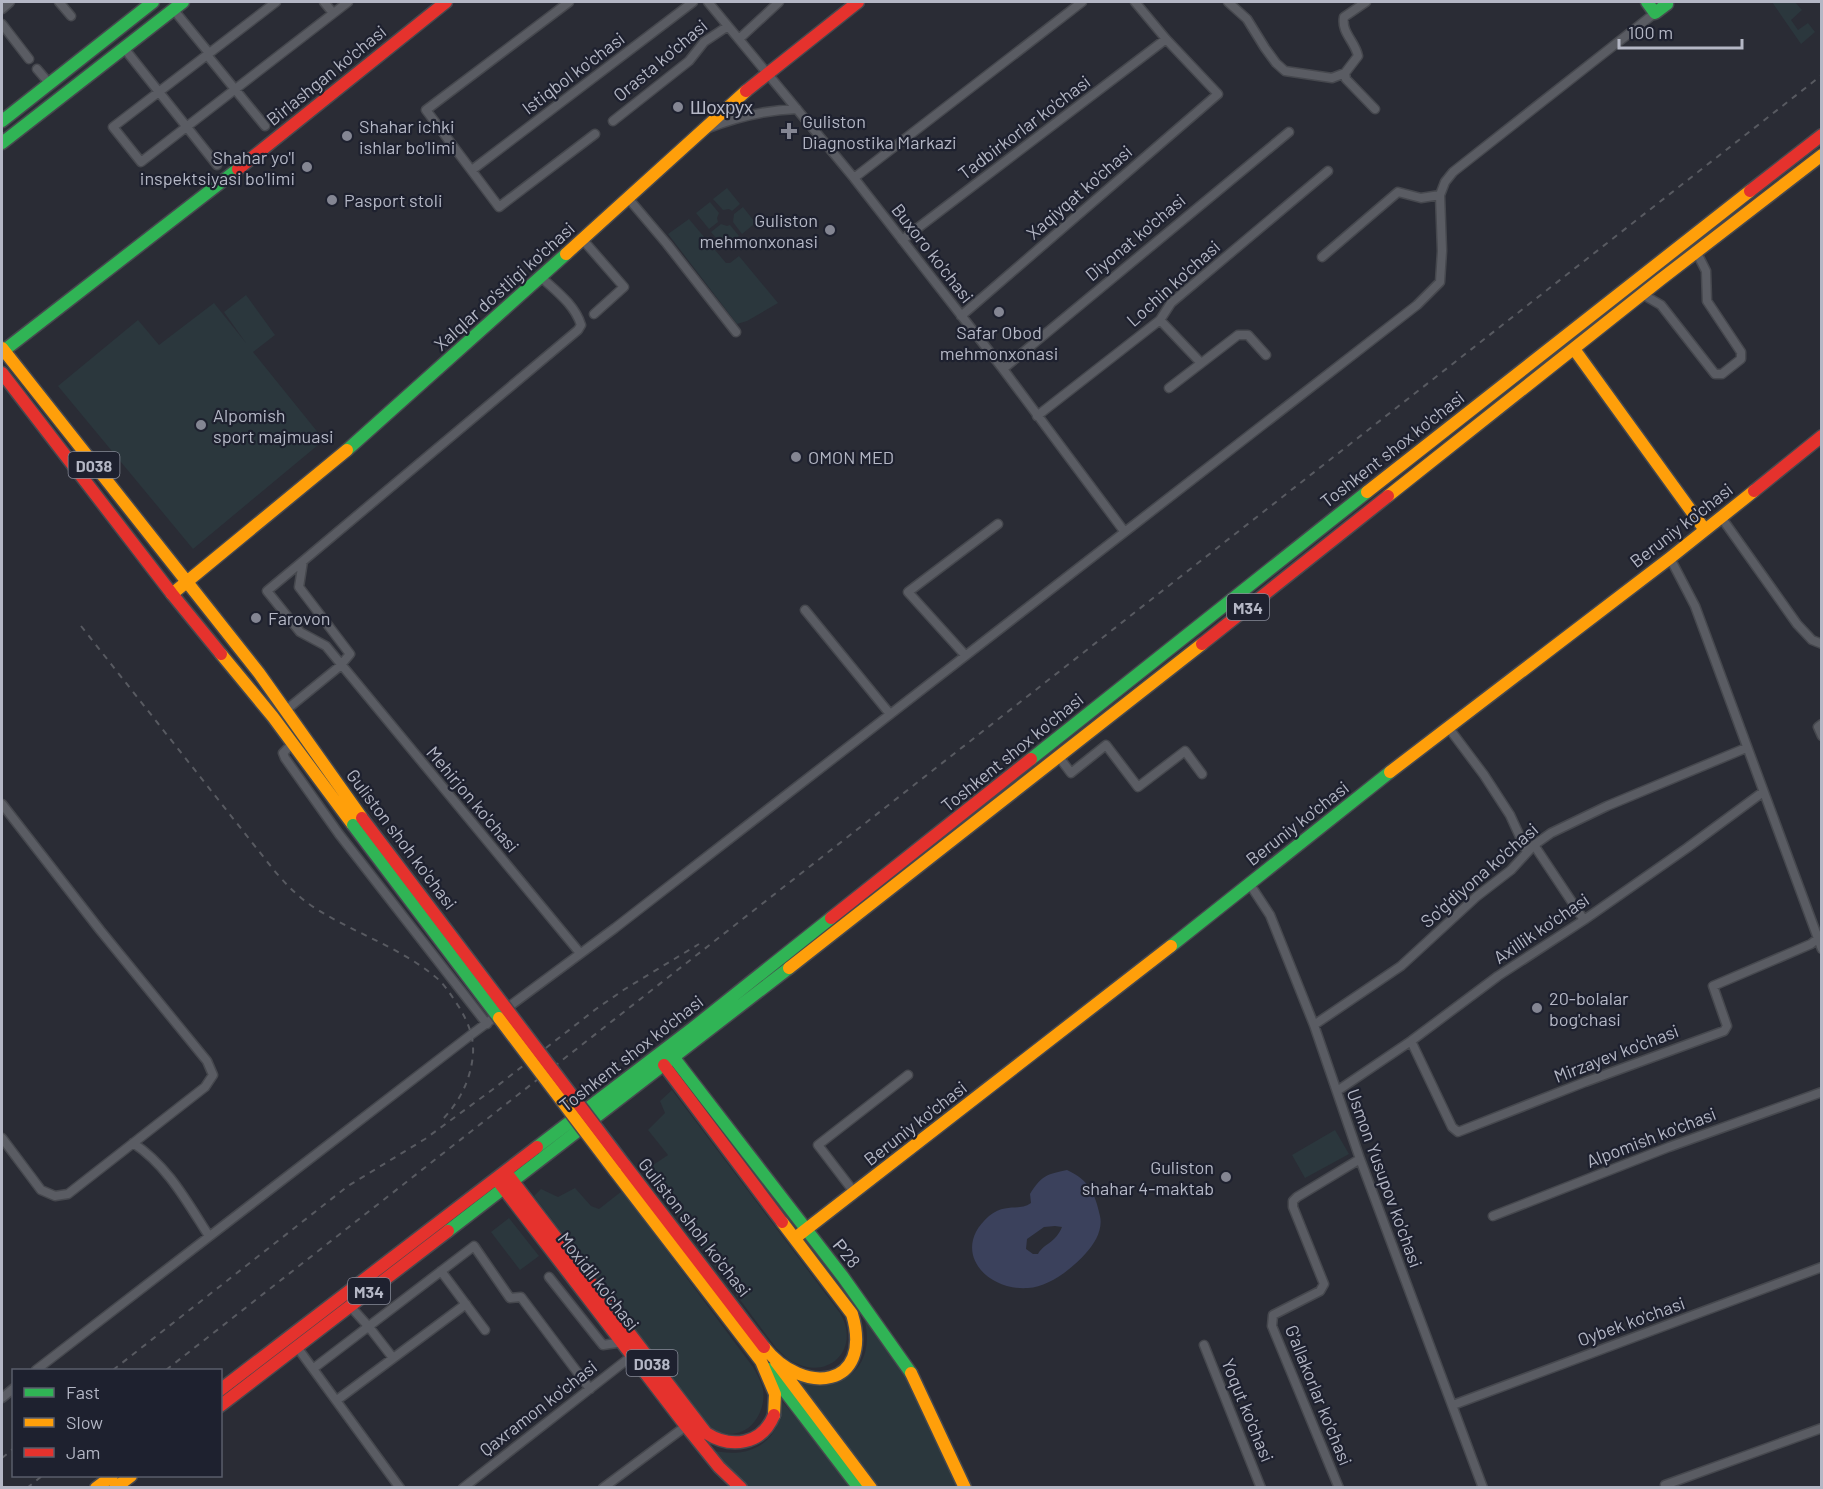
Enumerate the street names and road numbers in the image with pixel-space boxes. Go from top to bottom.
street label: Orasta ko'chasi [608,14,712,106]
street label: Birlashgan ko'chasi [262,20,390,130]
street label: Istiqbol ko'chasi [517,27,629,119]
street label: Tadbirkorlar ko'chasi [954,70,1094,184]
street label: Xaqiyqat ko'chasi [1022,140,1136,244]
street label: Diyonat ko'chasi [1081,189,1189,285]
street label: Buxoro ko'chasi [887,199,979,307]
street label: Xalqlar do'stligi ko'chasi [429,217,579,355]
street label: Lochin ko'chasi [1122,235,1224,331]
street label: Toshkent shox ko'chasi [1316,386,1468,512]
road number: D038 [68,452,119,478]
street label: Beruniy ko'chasi [1625,478,1737,572]
road number: M34 [1227,594,1269,620]
street label: Toshkent shox ko'chasi [936,688,1088,816]
street label: Mehirjon ko'chasi [422,741,524,857]
street label: Guliston shoh ko'chasi [342,764,462,914]
street label: Beruniy ko'chasi [1241,776,1353,870]
street label: So'g'diyona ko'chasi [1416,818,1542,932]
street label: Axillik ko'chasi [1489,888,1593,968]
street label: Toshkent shox ko'chasi [555,990,707,1116]
street label: Mirzayev ko'chasi [1550,1019,1682,1087]
street label: Beruniy ko'chasi [859,1076,971,1170]
street label: Usmon Yusupov ko'chasi [1342,1086,1428,1270]
street label: Alpomish ko'chasi [1583,1102,1719,1172]
street label: Guliston shoh ko'chasi [634,1153,756,1301]
street label: Moxidil ko'chasi [554,1227,644,1335]
street label: Р28 [829,1234,865,1272]
road number: M34 [348,1278,390,1304]
street label: Oybek ko'chasi [1574,1291,1688,1351]
street label: G'allakorlar ko'chasi [1281,1321,1357,1469]
road number: D038 [626,1350,678,1376]
street label: Qaxramon ko'chasi [475,1355,601,1461]
street label: Yoqut ko'chasi [1217,1355,1279,1465]

